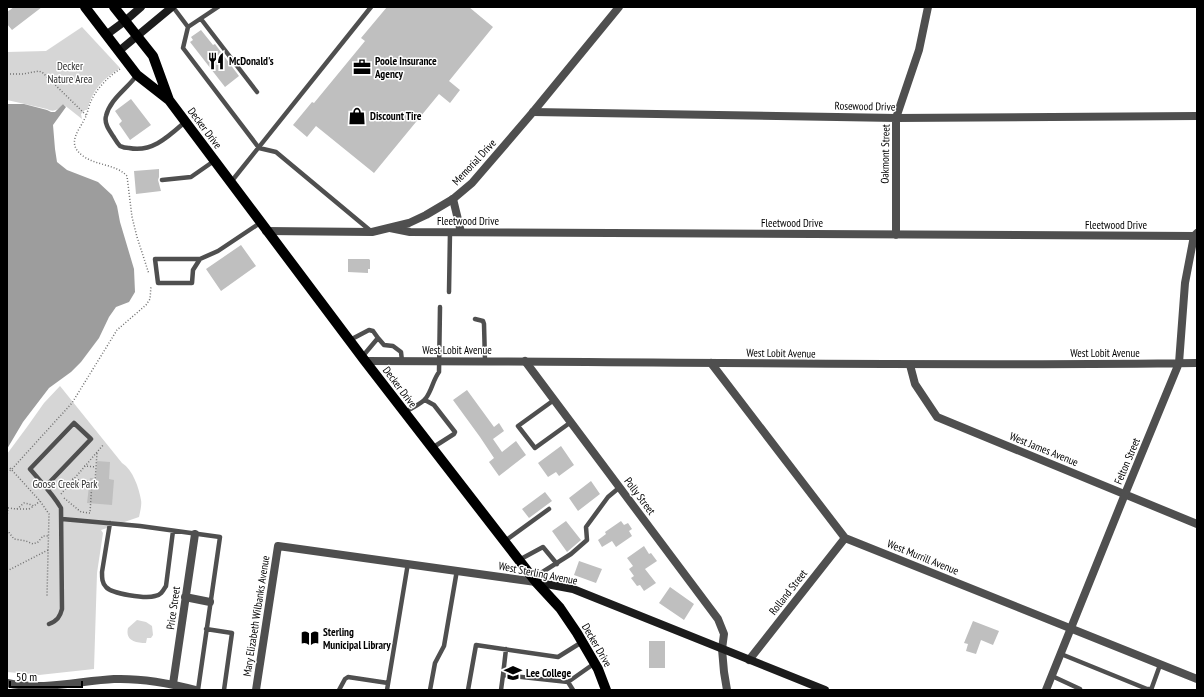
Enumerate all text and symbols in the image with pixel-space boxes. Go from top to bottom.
restaurant icon: McDonald's [206,51,226,71]
place label: McDonald's [229,54,274,68]
place label: Poole Insurance Agency [374,54,437,81]
office icon: Poole Insurance Agency [352,57,372,77]
park label: Decker Nature Area [48,59,92,86]
street label: Rosewood Drive [834,98,896,114]
street label: Decker Drive [185,105,225,152]
shop icon: Discount Tire [347,106,367,126]
place label: Discount Tire [370,109,422,123]
street label: Oakmont Street [877,124,893,184]
street label: Memorial Drive [449,136,499,188]
street label: Fleetwood Drive [437,214,500,228]
street label: Fleetwood Drive [761,216,824,230]
street label: Fleetwood Drive [1085,218,1148,232]
street label: West Lobit Avenue [422,343,492,357]
street label: West Lobit Avenue [746,345,816,361]
street label: West Lobit Avenue [1070,346,1140,360]
street label: Decker Drive [380,364,420,411]
street label: West James Avenue [1008,429,1081,469]
street label: Felton Street [1111,436,1143,486]
street label: Polly Street [621,474,659,518]
park label: Goose Creek Park [32,477,98,491]
street label: West Murrill Avenue [885,536,961,578]
street label: Mary Elizabeth Wilbanks Avenue [240,554,273,677]
street label: West Sterling Avenue [497,558,579,588]
street label: Rolland Street [766,566,810,618]
street label: Price Street [163,586,183,630]
street label: Decker Drive [579,621,615,670]
place label: Sterling Municipal Library [323,625,391,652]
library icon: Sterling Municipal Library [300,628,320,648]
scale bar [10,663,82,689]
school or university icon: Lee College [503,663,523,683]
place label: Lee College [526,666,571,680]
text: 50 m [16,669,37,684]

